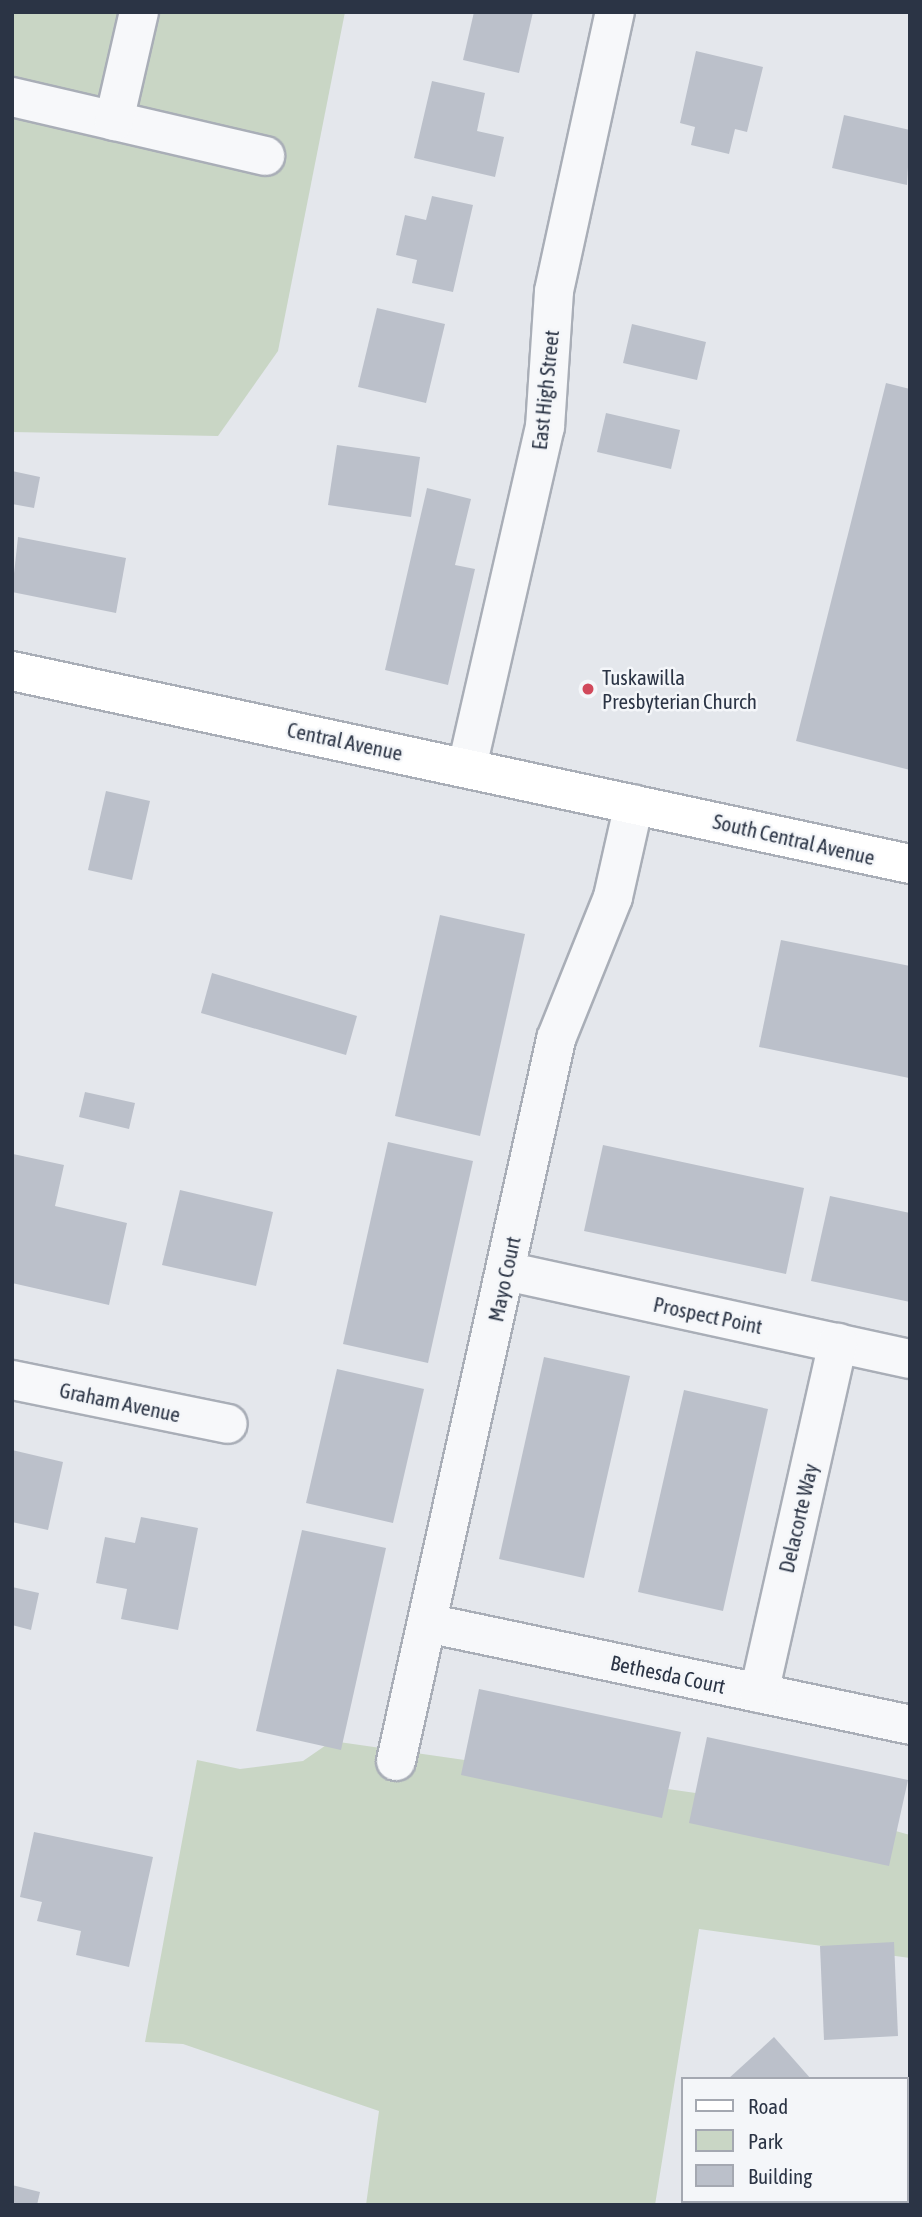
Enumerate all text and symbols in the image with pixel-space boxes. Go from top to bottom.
street label: East High Street [526,329,564,451]
place label: Tuskawilla Presbyterian Church [602,664,757,714]
marker: Tuskawilla Presbyterian Church [580,681,596,697]
street label: Central Avenue [285,716,405,766]
street label: South Central Avenue [711,808,877,870]
street label: Mayo Court [483,1234,525,1324]
street label: Prospect Point [651,1291,765,1339]
street label: Graham Avenue [57,1377,183,1427]
street label: Delacorte Way [773,1461,823,1575]
street label: Bethesda Court [608,1650,728,1698]
legend [680,2077,908,2203]
text: Road [748,2094,788,2118]
text: Park [748,2129,783,2153]
text: Building [748,2164,812,2188]

